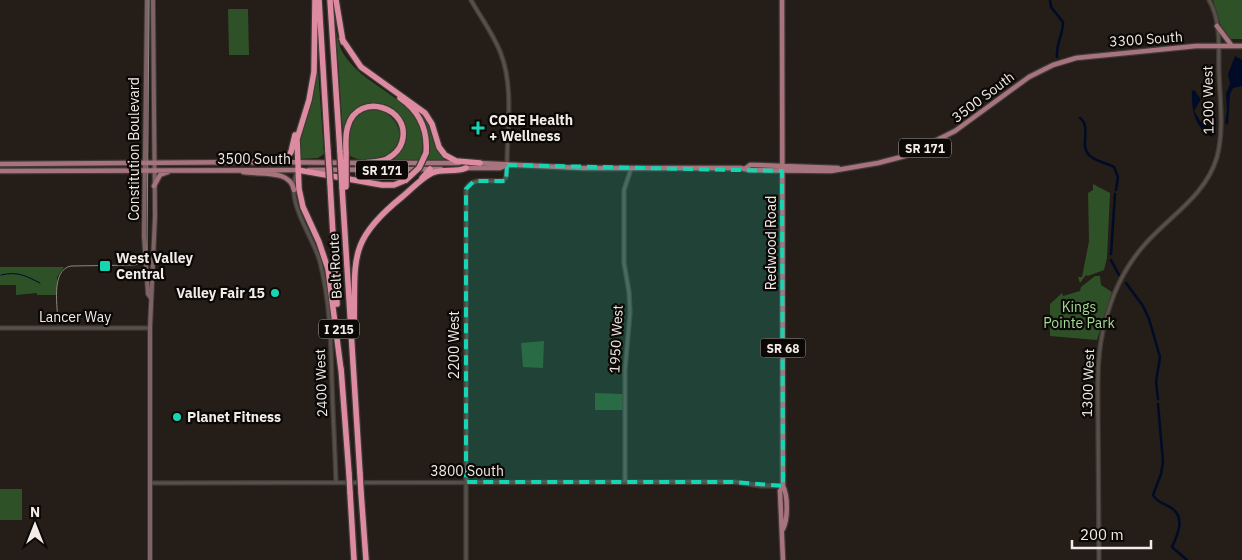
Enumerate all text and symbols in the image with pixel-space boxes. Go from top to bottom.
street label: 3300 South [1109,27,1183,51]
street label: 1200 West [1198,66,1218,134]
street label: 3500 South [948,68,1018,126]
street label: Constitution Boulevard [125,77,143,221]
place label: CORE Health + Wellness [489,111,573,145]
marker: CORE Health + Wellness [471,121,485,135]
road number: SR 171 [899,138,951,158]
street label: 3500 South [217,150,291,168]
road number: SR 171 [356,160,408,180]
street label: Redwood Road [762,196,780,290]
street label: Belt Route [324,232,346,299]
place label: West Valley Central [116,249,193,283]
marker: West Valley Central [98,259,112,273]
place label: Valley Fair 15 [176,284,265,302]
marker: Valley Fair 15 [269,287,281,299]
park label: Kings Pointe Park [1043,298,1115,332]
street label: 1950 West [605,304,627,374]
street label: Lancer Way [39,308,111,326]
street label: 2200 West [445,311,463,379]
road number: I 215 [319,320,359,338]
road number: SR 68 [760,338,806,358]
street label: 2400 West [311,348,331,418]
street label: 1300 West [1078,348,1098,418]
place label: Planet Fitness [187,408,281,426]
marker: Planet Fitness [171,411,183,423]
street label: 3800 South [430,462,504,480]
north arrow [10,500,60,550]
text: N [30,503,40,521]
scale bar [1072,518,1151,550]
text: 200 m [1080,525,1124,544]

